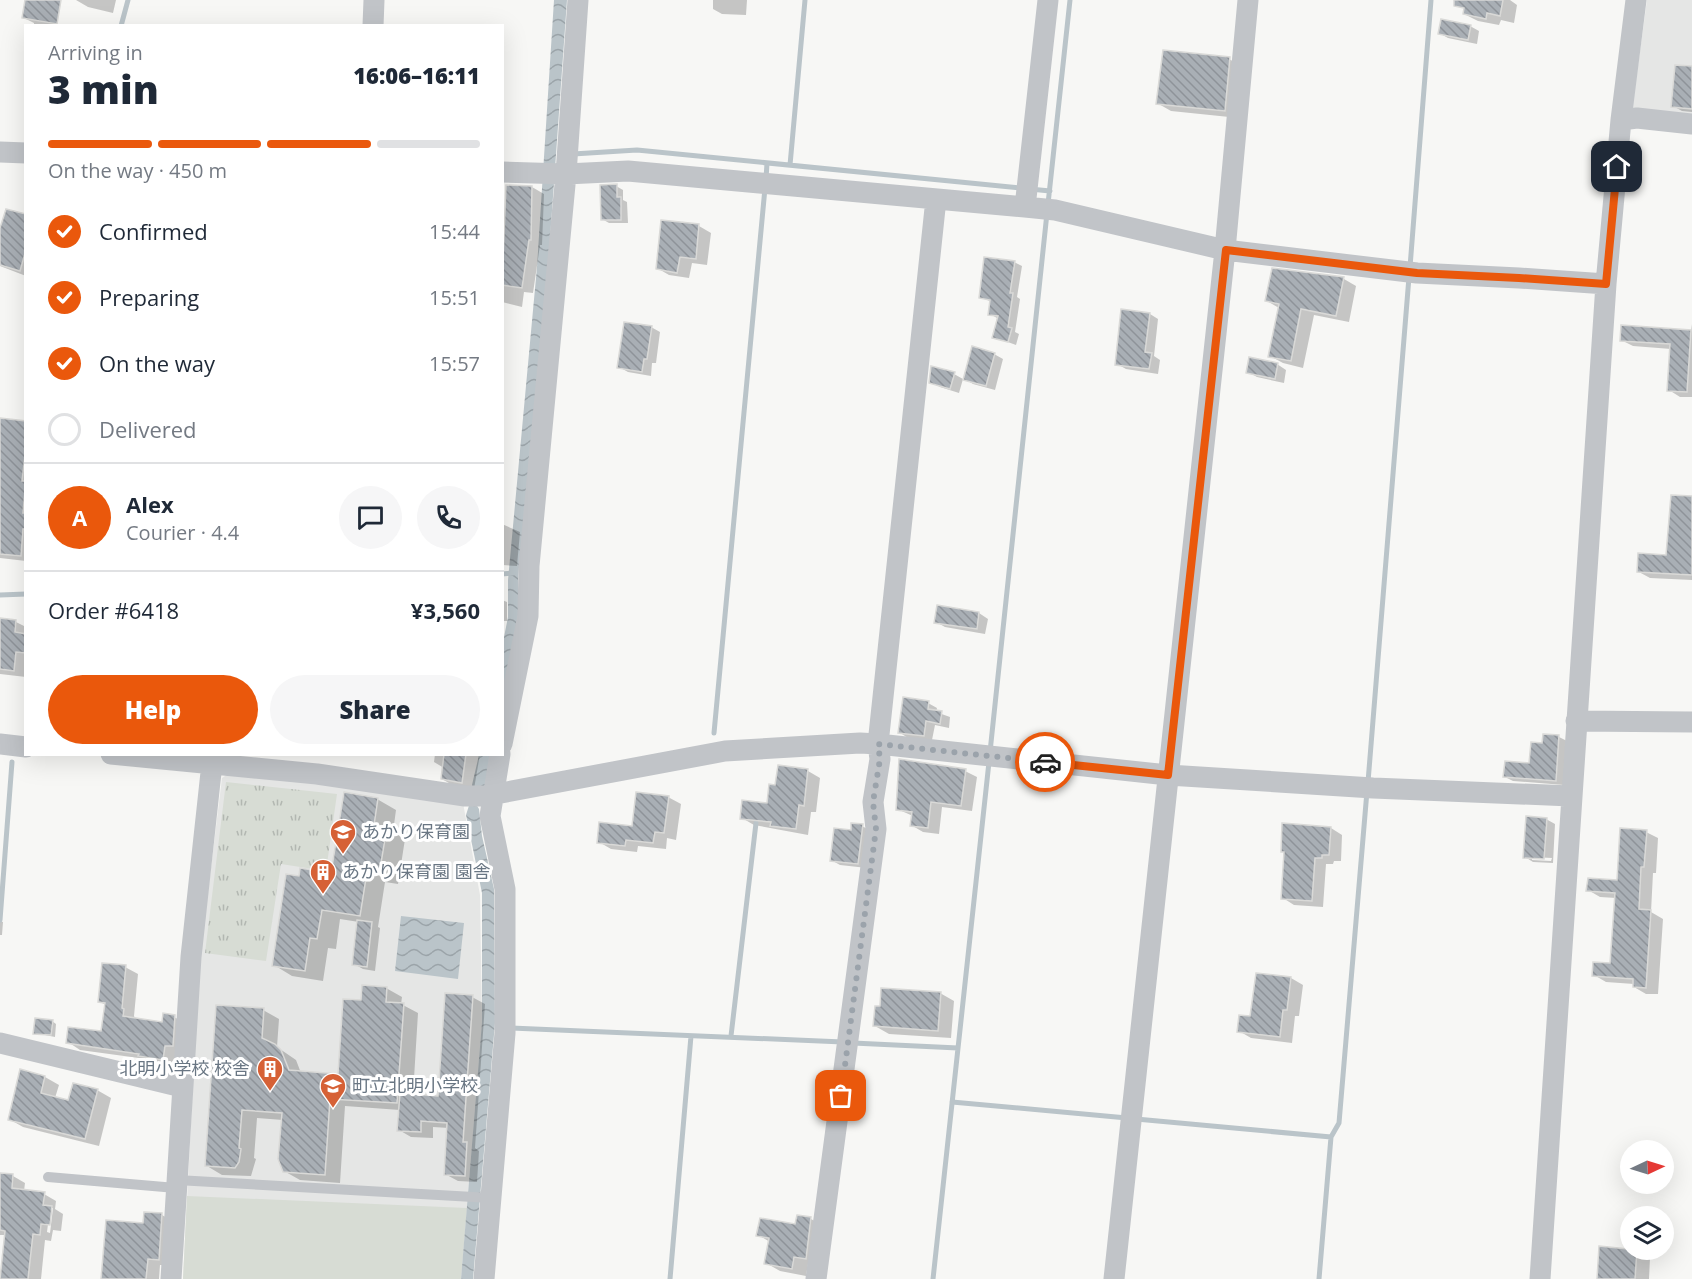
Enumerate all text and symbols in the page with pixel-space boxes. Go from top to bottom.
text: Arriving in [48,39,143,66]
text: 16:06–16:11 [353,60,480,90]
text: 3 min [48,62,159,115]
pin [1591,141,1642,192]
icon: home [1600,150,1633,183]
text: On the way · 450 m [48,157,227,184]
icon: check [48,215,81,248]
text: Confirmed [99,216,208,246]
text: 15:44 [429,218,480,245]
icon: check [48,281,81,314]
text: Preparing [99,282,199,312]
text: 15:51 [429,284,480,311]
icon: check [48,347,81,380]
text: On the way [99,348,215,378]
text: 15:57 [429,350,480,377]
text: Delivered [99,414,197,444]
button: chat [339,486,402,549]
button: phone [417,486,480,549]
text: Alex [126,489,174,519]
text: A [72,502,87,532]
text: Courier · 4.4 [126,519,239,546]
text: Order #6418 [48,595,179,625]
text: ¥3,560 [411,595,480,625]
button: Help [48,675,258,744]
button: Share [270,675,480,744]
courier [1015,732,1075,792]
icon: car [1029,746,1062,779]
school or university icon: あかり保育園 [328,817,358,855]
place label: あかり保育園 [362,819,470,843]
building icon: あかり保育園 園舎 [308,857,338,895]
place label: あかり保育園 園舎 [342,859,491,883]
building icon: 北明小学校 校舎 [255,1054,285,1092]
place label: 北明小学校 校舎 [119,1056,250,1080]
pin [815,1070,866,1121]
school or university icon: 町立北明小学校 [318,1071,348,1109]
place label: 町立北明小学校 [352,1073,478,1097]
icon: bag [824,1079,857,1112]
north arrow [1620,1140,1674,1194]
map controls [1620,1140,1674,1260]
button: layers [1620,1206,1674,1260]

